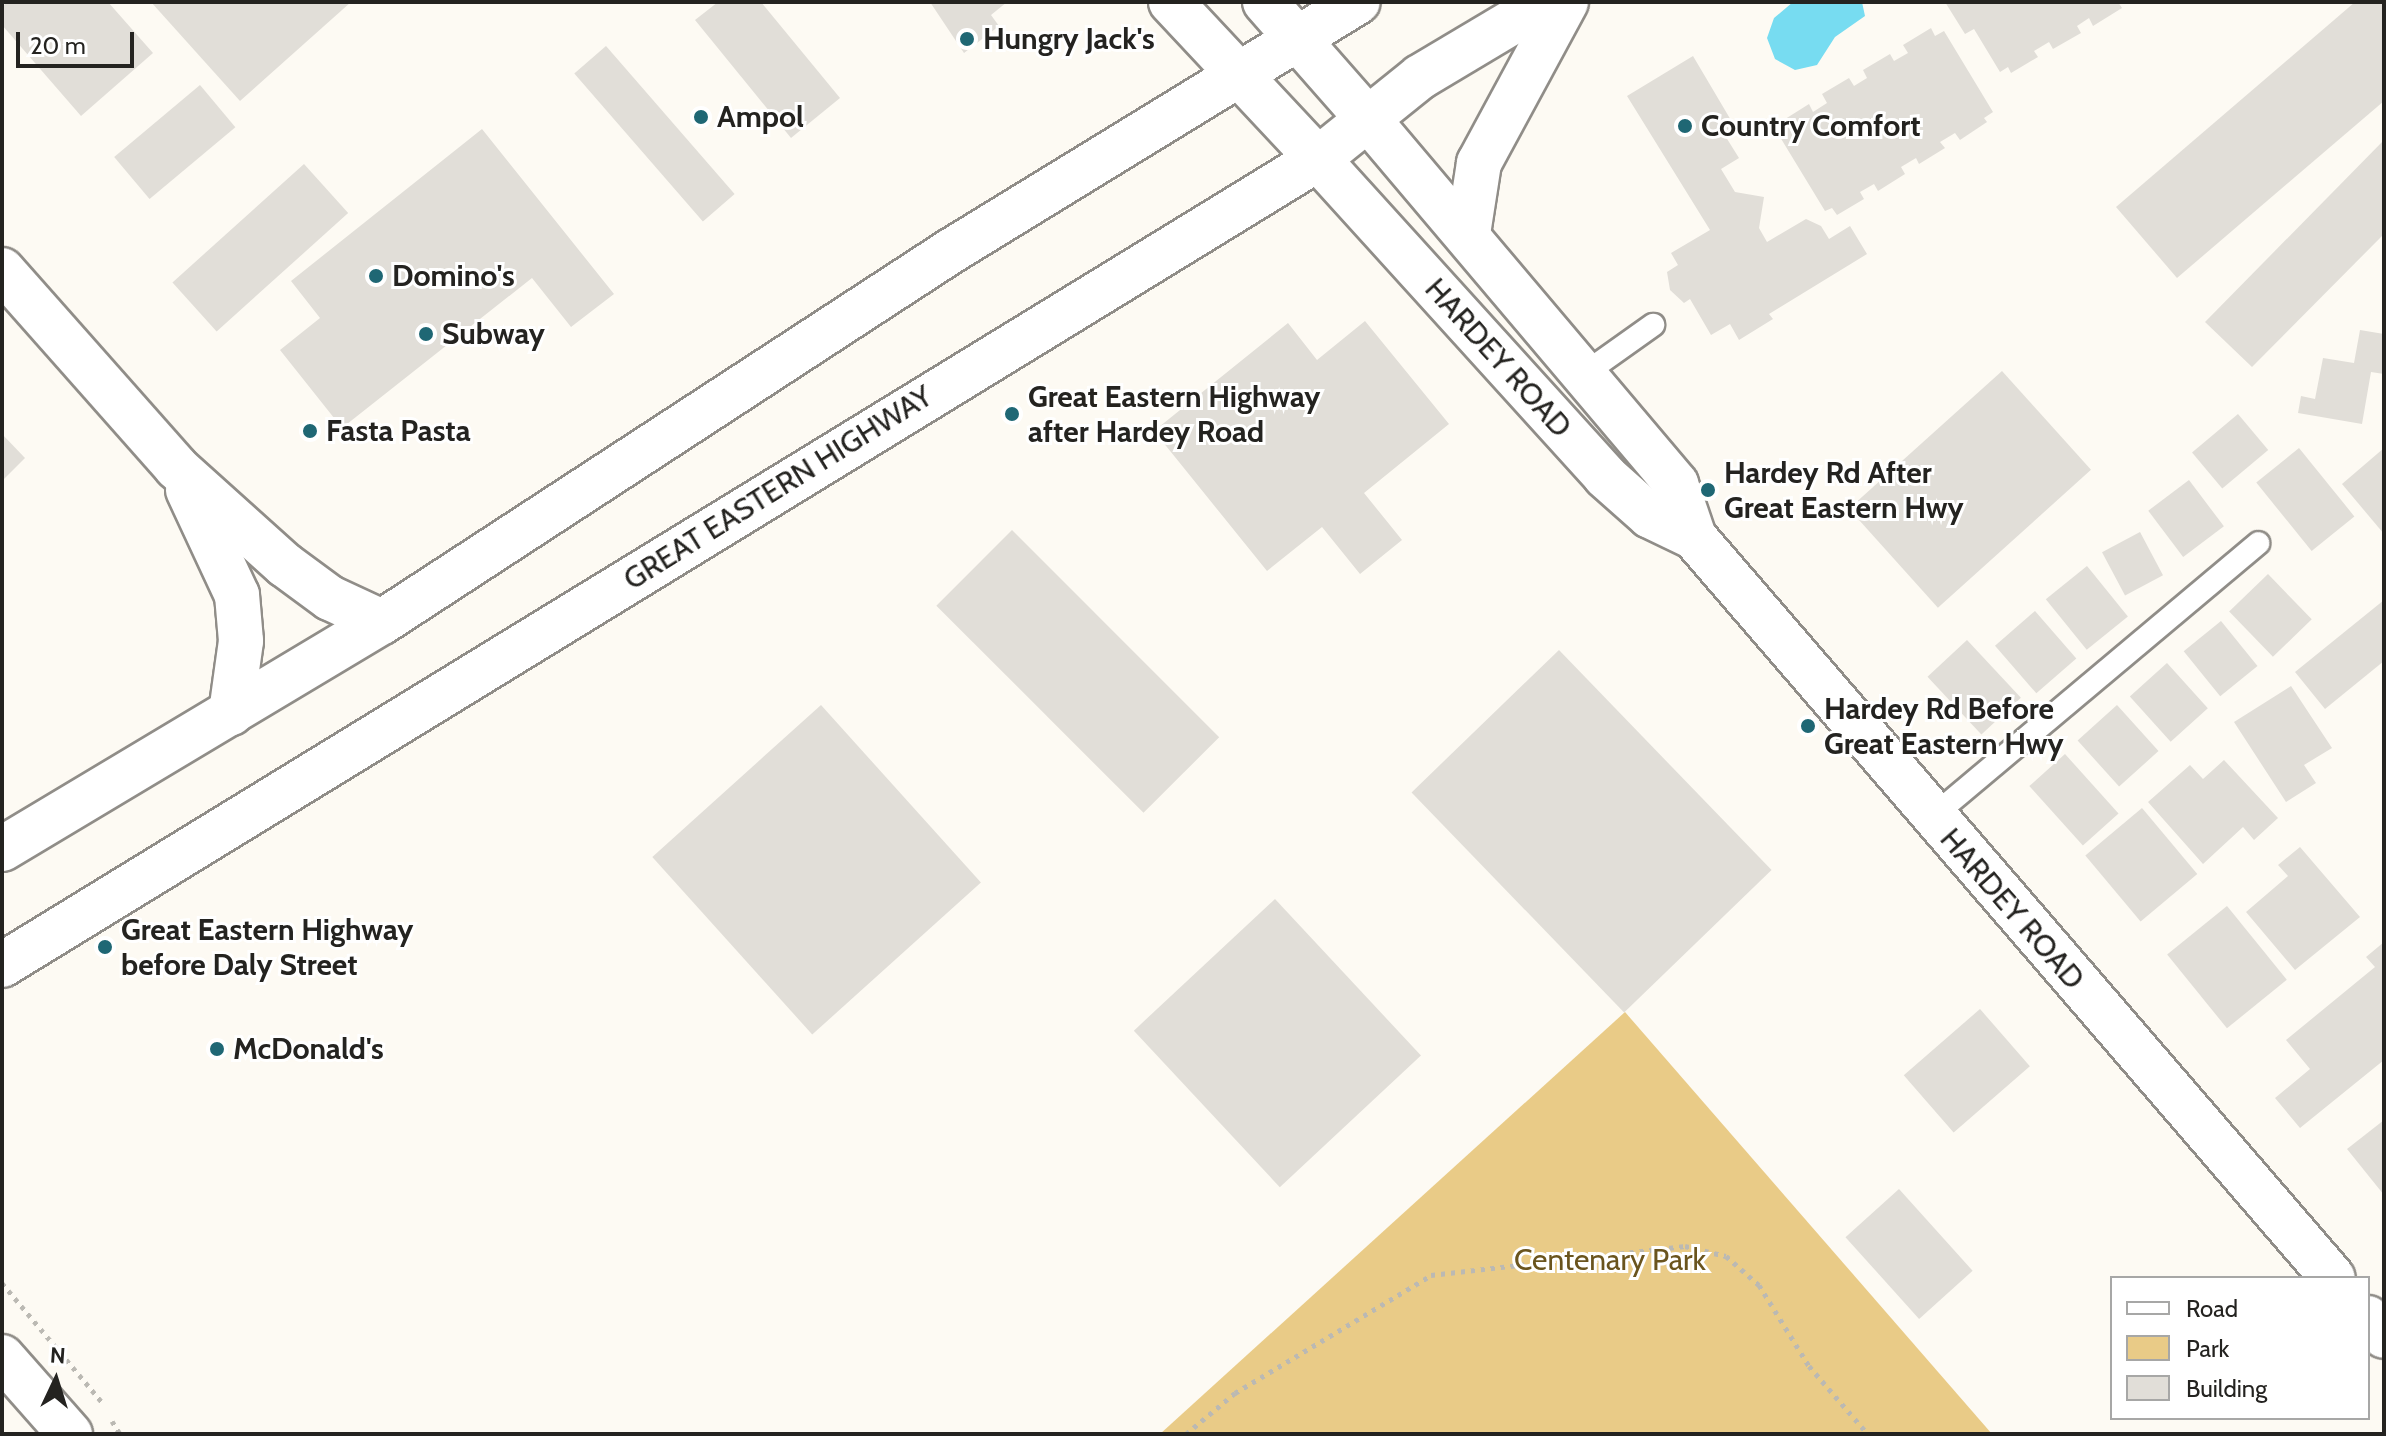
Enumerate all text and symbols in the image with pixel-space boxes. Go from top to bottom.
scale bar [20,16,138,66]
place label: Hungry Jack's [983,21,1155,57]
marker: Hungry Jack's [958,30,976,48]
text: 20 m [30,31,86,60]
place label: Ampol [717,99,804,135]
marker: Ampol [692,108,710,126]
place label: Country Comfort [1701,108,1920,144]
marker: Country Comfort [1676,117,1694,135]
place label: Domino's [392,258,515,294]
marker: Domino's [367,267,385,285]
street label: HARDEY ROAD [1417,271,1579,445]
place label: Subway [442,316,545,352]
marker: Subway [417,325,435,343]
street label: GREAT EASTERN HIGHWAY [617,378,939,598]
place label: Great Eastern Highway after Hardey Road [1028,379,1320,450]
marker: Great Eastern Highway after Hardey Road [1003,405,1021,423]
place label: Fasta Pasta [326,413,471,449]
marker: Fasta Pasta [301,422,319,440]
place label: Hardey Rd After Great Eastern Hwy [1724,455,1964,526]
marker: Hardey Rd After Great Eastern Hwy [1699,481,1717,499]
place label: Hardey Rd Before Great Eastern Hwy [1824,691,2064,762]
marker: Hardey Rd Before Great Eastern Hwy [1799,717,1817,735]
street label: HARDEY ROAD [1932,821,2092,997]
place label: Great Eastern Highway before Daly Street [121,912,413,982]
marker: Great Eastern Highway before Daly Street [96,938,114,956]
place label: McDonald's [233,1031,384,1067]
marker: McDonald's [208,1040,226,1058]
park label: Centenary Park [1514,1242,1706,1278]
legend [2110,1276,2370,1420]
text: Road [2186,1294,2238,1323]
text: Park [2186,1334,2229,1363]
north arrow [16,1340,96,1420]
text: N [49,1342,66,1370]
text: Building [2186,1374,2267,1403]

